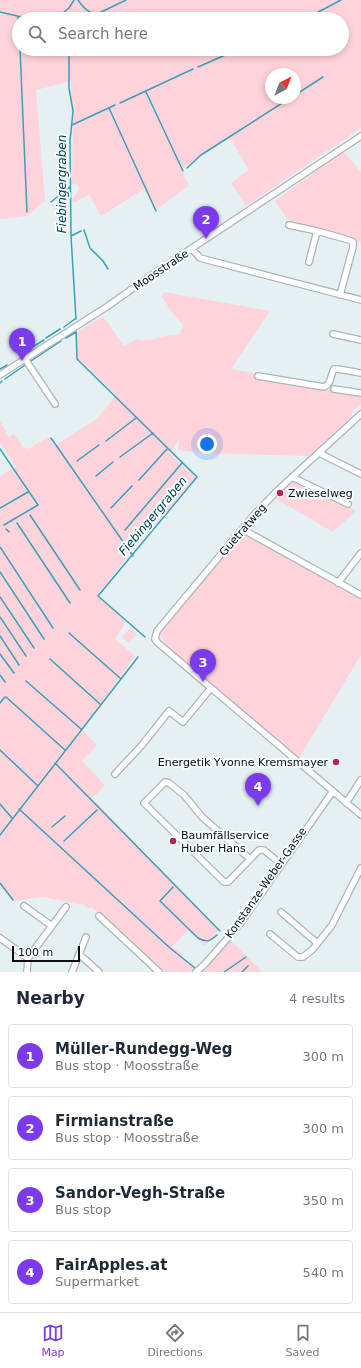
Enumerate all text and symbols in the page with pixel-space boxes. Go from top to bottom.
search box [12,12,349,56]
icon: search [26,23,48,45]
text: Search here [58,25,148,43]
north arrow [265,68,301,104]
water label: Fiebingergraben [55,135,69,233]
pin: 2 [193,206,219,239]
street label: Moosstraße [131,247,191,293]
pin: 1 [9,328,35,361]
your location [197,434,217,454]
water label: Fiebingergraben [116,474,190,558]
place label: Zwieselweg [288,487,353,500]
marker: Zwieselweg [275,488,285,498]
street label: Guetratweg [217,501,269,559]
pin: 3 [190,649,216,682]
place label: Energetik Yvonne Kremsmayer [158,756,328,769]
marker: Energetik Yvonne Kremsmayer [331,757,341,767]
pin: 4 [245,773,271,806]
street label: Konstanze-Weber-Gasse [223,825,309,941]
place label: Baumfällservice Huber Hans [181,829,269,855]
marker: Baumfällservice Huber Hans [168,836,178,846]
scale bar [12,944,80,963]
text: 100 m [18,946,53,959]
text: Nearby [16,988,85,1008]
text: 4 results [289,991,345,1006]
text: Müller-Rundegg-Weg [55,1040,232,1058]
text: 1 [25,1049,35,1064]
text: 300 m [302,1049,344,1064]
text: Bus stop · Moosstraße [55,1058,199,1073]
text: Firmianstraße [55,1112,174,1130]
text: 2 [25,1121,35,1136]
text: 300 m [302,1121,344,1136]
text: Bus stop · Moosstraße [55,1130,199,1145]
text: Sandor-Vegh-Straße [55,1184,225,1202]
text: 3 [25,1193,35,1208]
text: 350 m [302,1193,344,1208]
text: Bus stop [55,1202,111,1217]
text: FairApples.at [55,1256,167,1274]
text: 4 [25,1265,35,1280]
text: 540 m [302,1265,344,1280]
text: Supermarket [55,1274,139,1289]
tab: Map [41,1322,65,1359]
tab: Directions [147,1322,203,1359]
tab: Saved [286,1322,320,1359]

